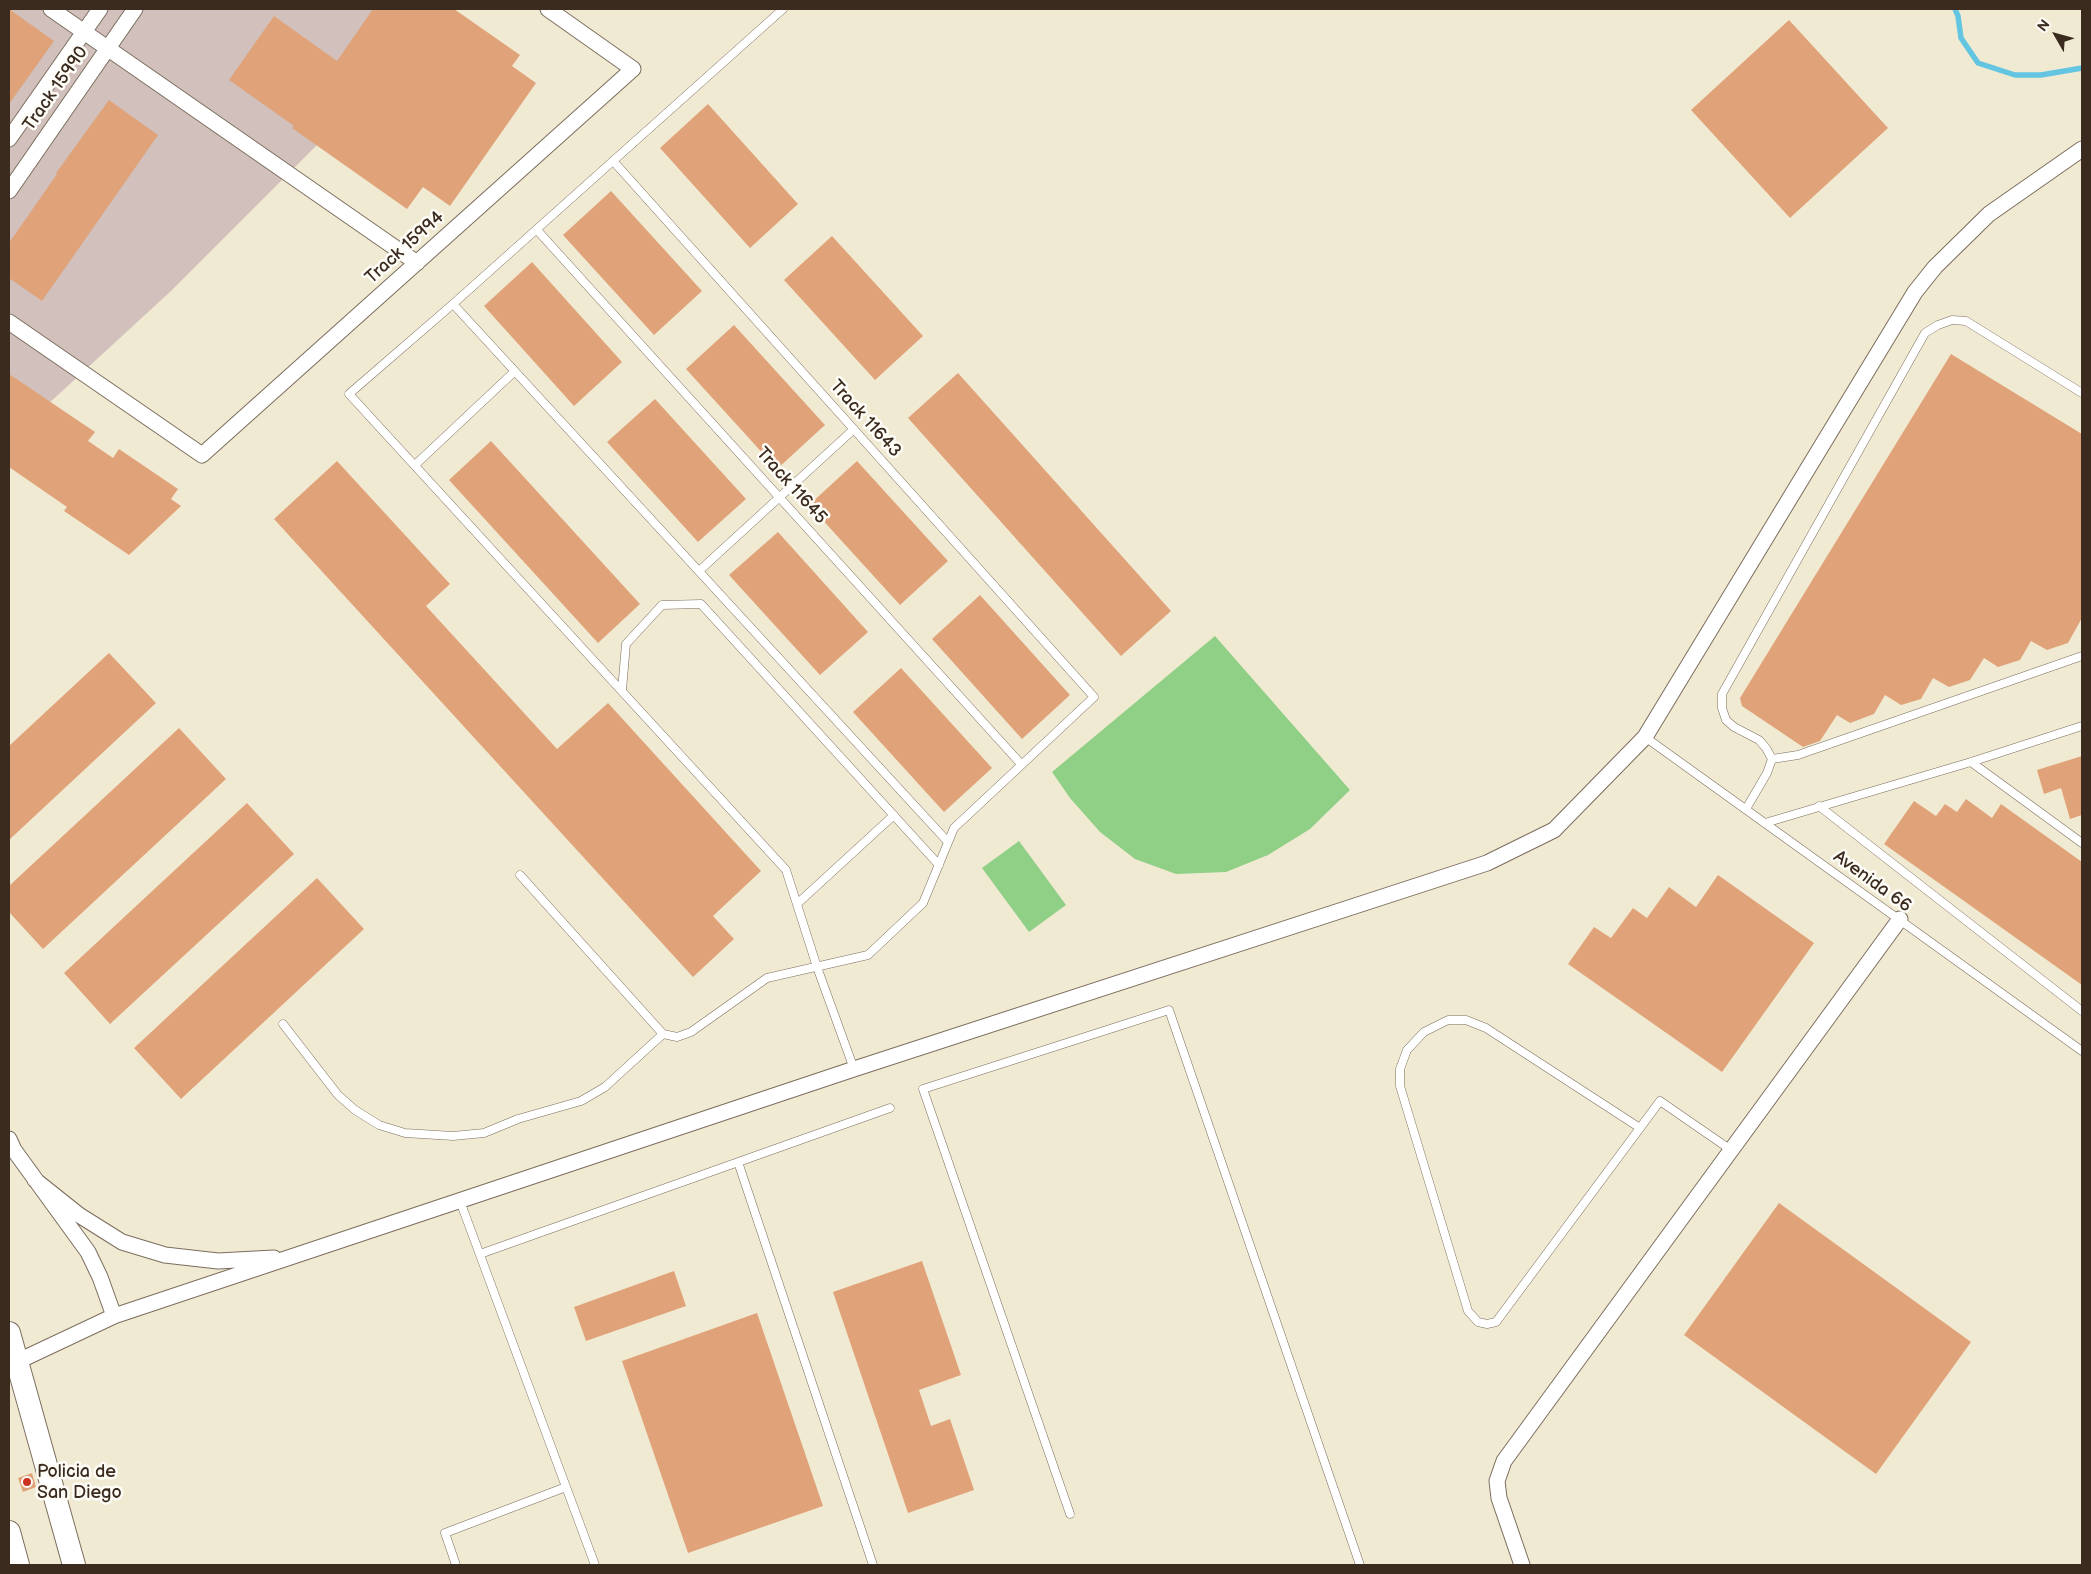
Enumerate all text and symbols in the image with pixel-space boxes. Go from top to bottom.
north arrow [2031,10,2081,60]
text: N [2034,16,2054,35]
street label: Track 15990 [19,43,93,135]
street label: Track 15994 [361,207,449,289]
street label: Track 11643 [825,376,905,462]
street label: Track 11645 [751,443,831,529]
street label: Avenida 66 [1829,846,1915,918]
place label: Policia de San Diego [37,1461,122,1504]
marker: Policia de San Diego [21,1476,33,1488]

